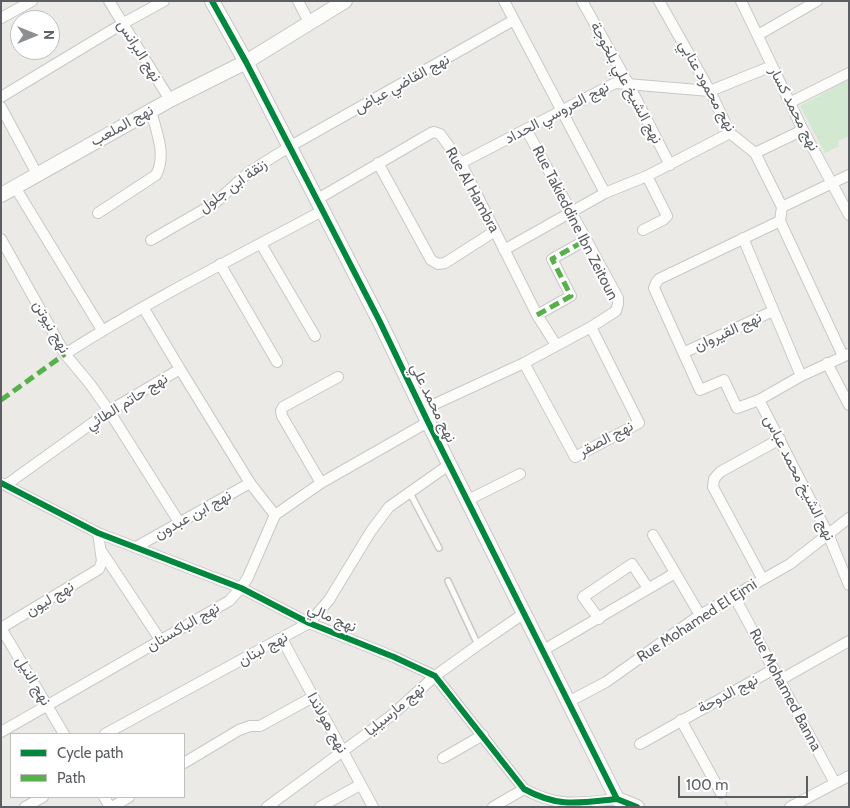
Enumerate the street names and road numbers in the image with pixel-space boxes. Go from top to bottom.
street label: نهج البرانس [113,17,165,85]
street label: نهج الشيخ علي بلخوجة [586,19,666,147]
street label: نهج محمود عنابي [674,37,740,135]
street label: نهج القاضي عياض [351,50,453,118]
street label: نهج محمد كسار [765,64,823,154]
street label: نهج العروسي الحداد [502,78,612,148]
street label: نهج الملعب [87,101,157,151]
street label: Rue Takieddine Ibn Zeitoun [528,143,622,303]
street label: Rue Al Hambra [441,144,503,236]
street label: زنقة ابن جلول [195,155,271,217]
street label: نهج نيوتن [29,297,73,357]
street label: نهج القيروان [691,309,765,355]
street label: نهج محمد علي [406,360,460,446]
street label: نهج حاتم الطائي [83,370,171,434]
street label: نهج الشيخ محمد عباس [759,412,839,544]
street label: نهج الصقر [576,417,636,461]
street label: نهج ابن عبدون [151,486,235,544]
street label: Rue Mohamed El Ejmi [634,576,760,666]
street label: نهج ليون [23,578,77,620]
street label: نهج الباكستان [143,599,223,655]
street label: نهج مالي [305,600,359,636]
street label: Rue Mohamed Banna [745,626,825,754]
street label: نهج لبنان [235,628,291,670]
street label: نهج النيل [11,653,55,709]
street label: نهج الدوحة [695,671,761,717]
street label: نهج مارسيليا [361,680,429,740]
street label: نهج هولاندا [303,689,351,757]

